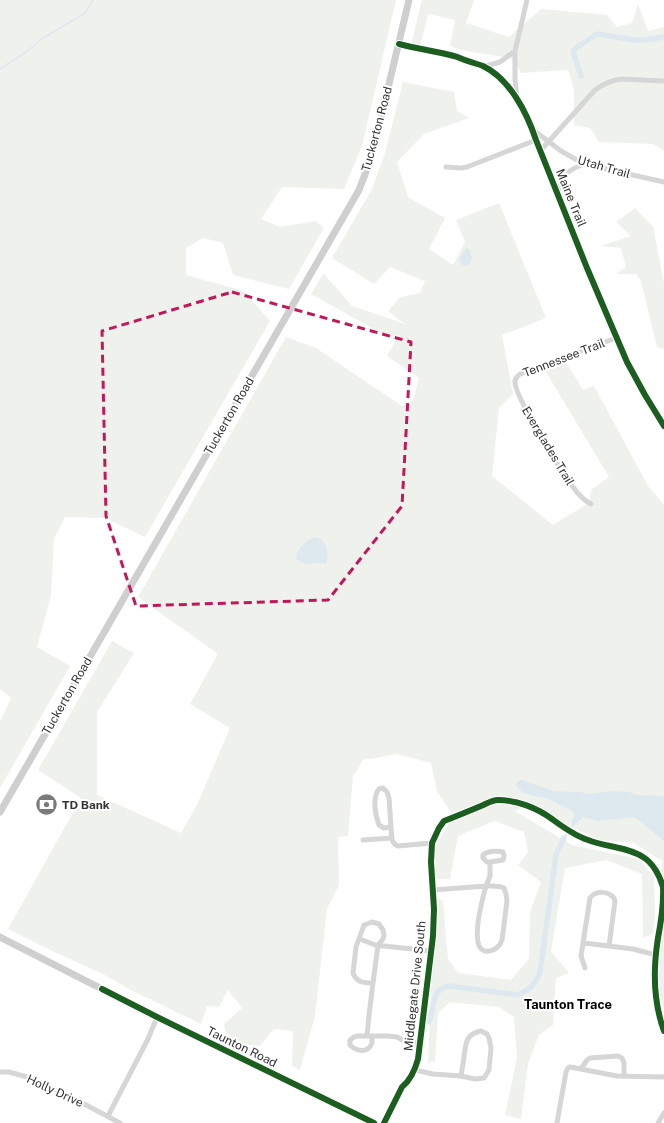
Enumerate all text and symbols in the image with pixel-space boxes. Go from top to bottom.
street label: Tuckerton Road [359,85,395,173]
street label: Utah Trail [576,153,632,181]
street label: Maine Trail [553,167,589,229]
street label: Tennessee Trail [521,336,607,380]
street label: Tuckerton Road [201,375,257,457]
street label: Everglades Trail [519,404,577,488]
street label: Tuckerton Road [39,655,95,737]
bank icon: TD Bank [33,792,59,818]
place label: TD Bank [62,798,110,812]
street label: Middlegate Drive South [401,920,429,1052]
district label: Taunton Trace [524,997,612,1012]
street label: Taunton Road [205,1024,279,1070]
street label: Holly Drive [25,1072,86,1110]

